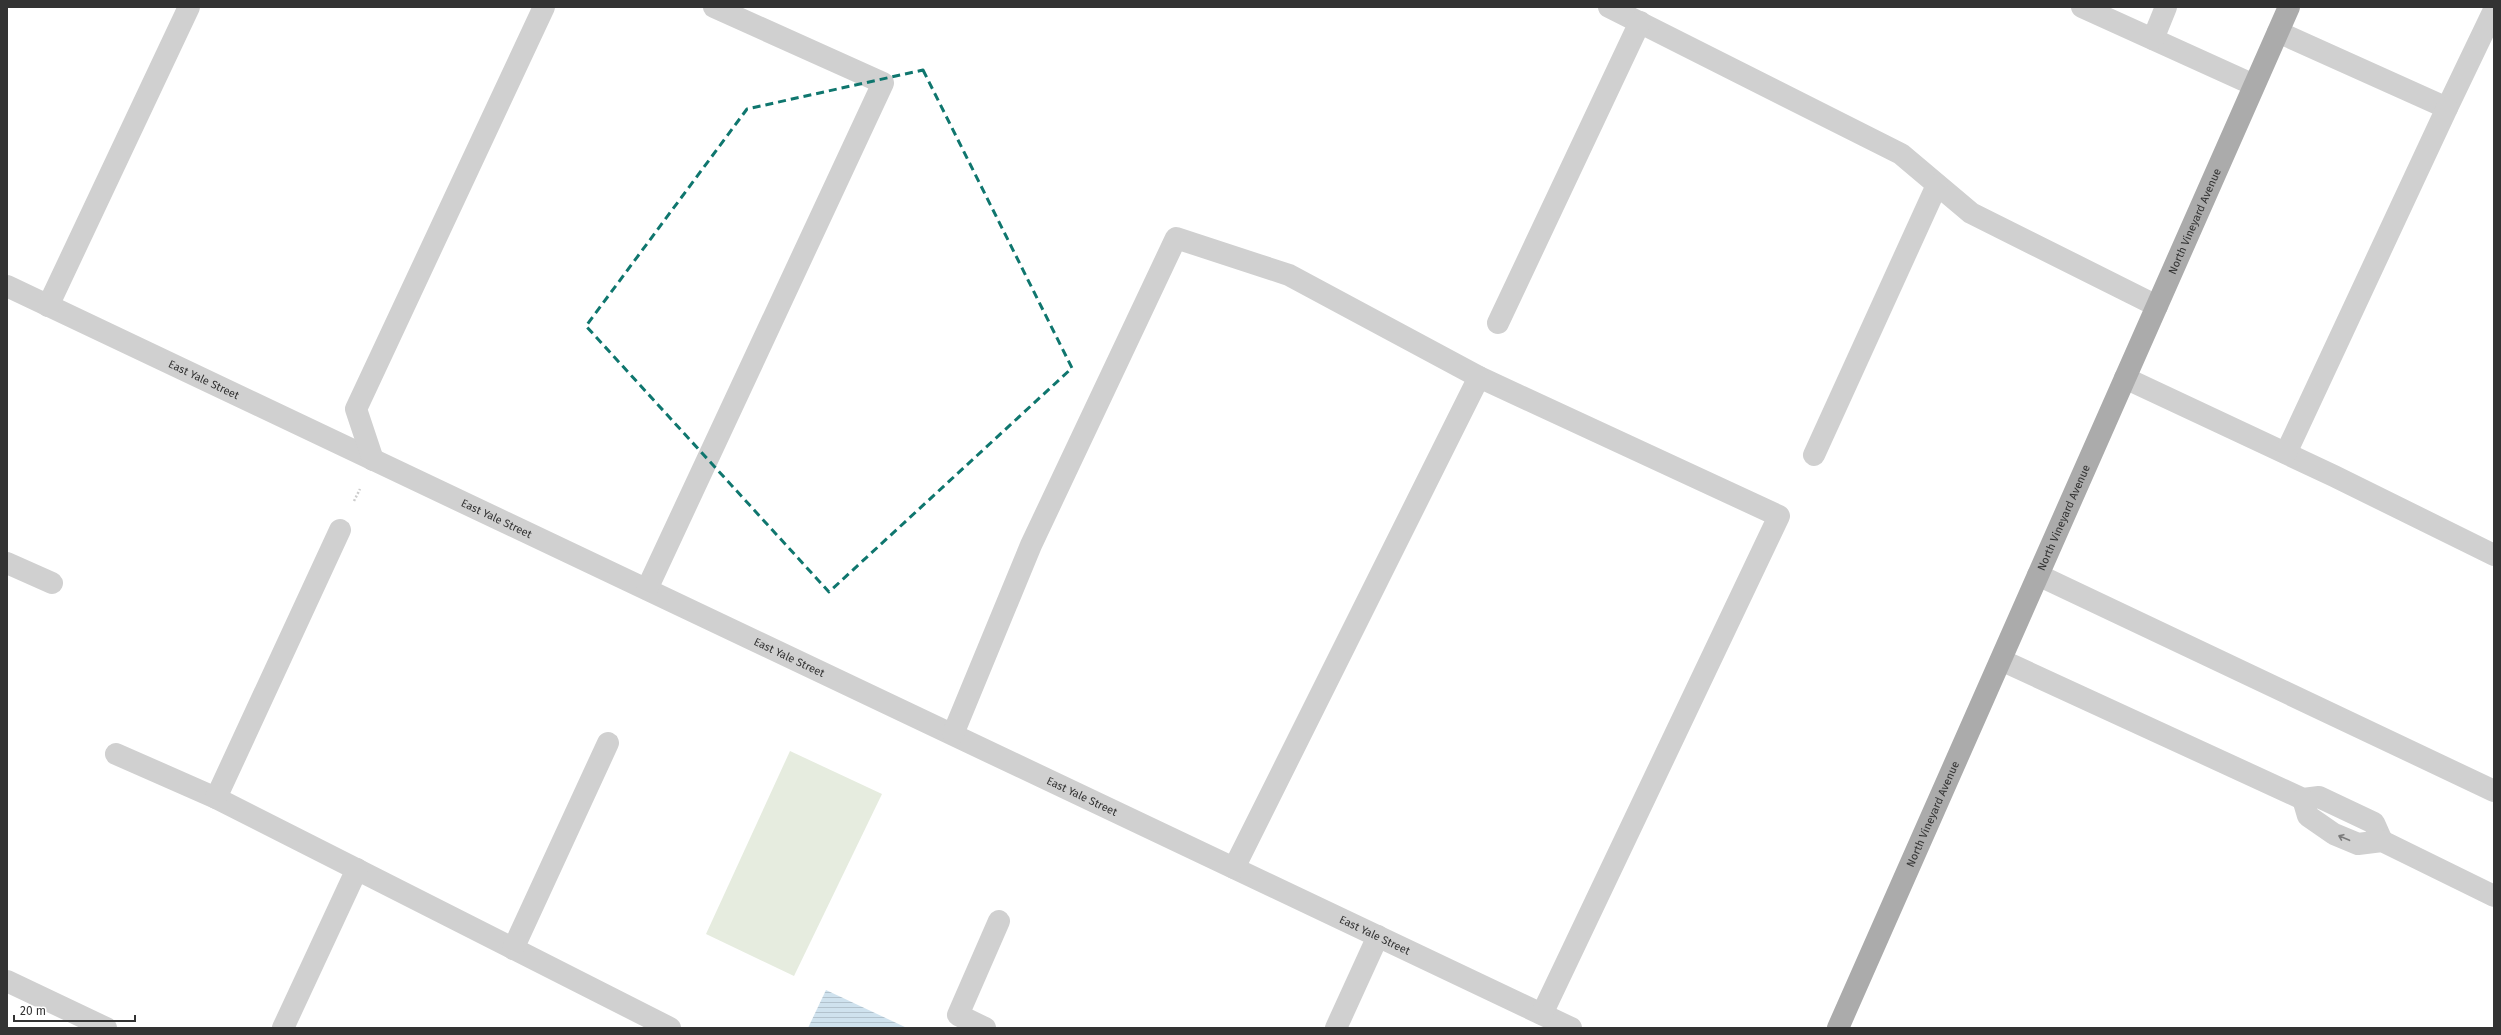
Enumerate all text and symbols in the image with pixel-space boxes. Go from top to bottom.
street label: North Vineyard Avenue [2165,166,2223,276]
street label: East Yale Street [167,357,241,402]
street label: North Vineyard Avenue [2034,463,2093,573]
street label: East Yale Street [459,496,534,541]
street label: East Yale Street [752,635,827,680]
street label: North Vineyard Avenue [1903,759,1962,869]
street label: East Yale Street [1045,774,1120,818]
one-way arrow [2339,834,2351,842]
street label: East Yale Street [1337,913,1412,957]
scale bar [14,997,135,1023]
text: 20 m [20,1004,46,1018]

